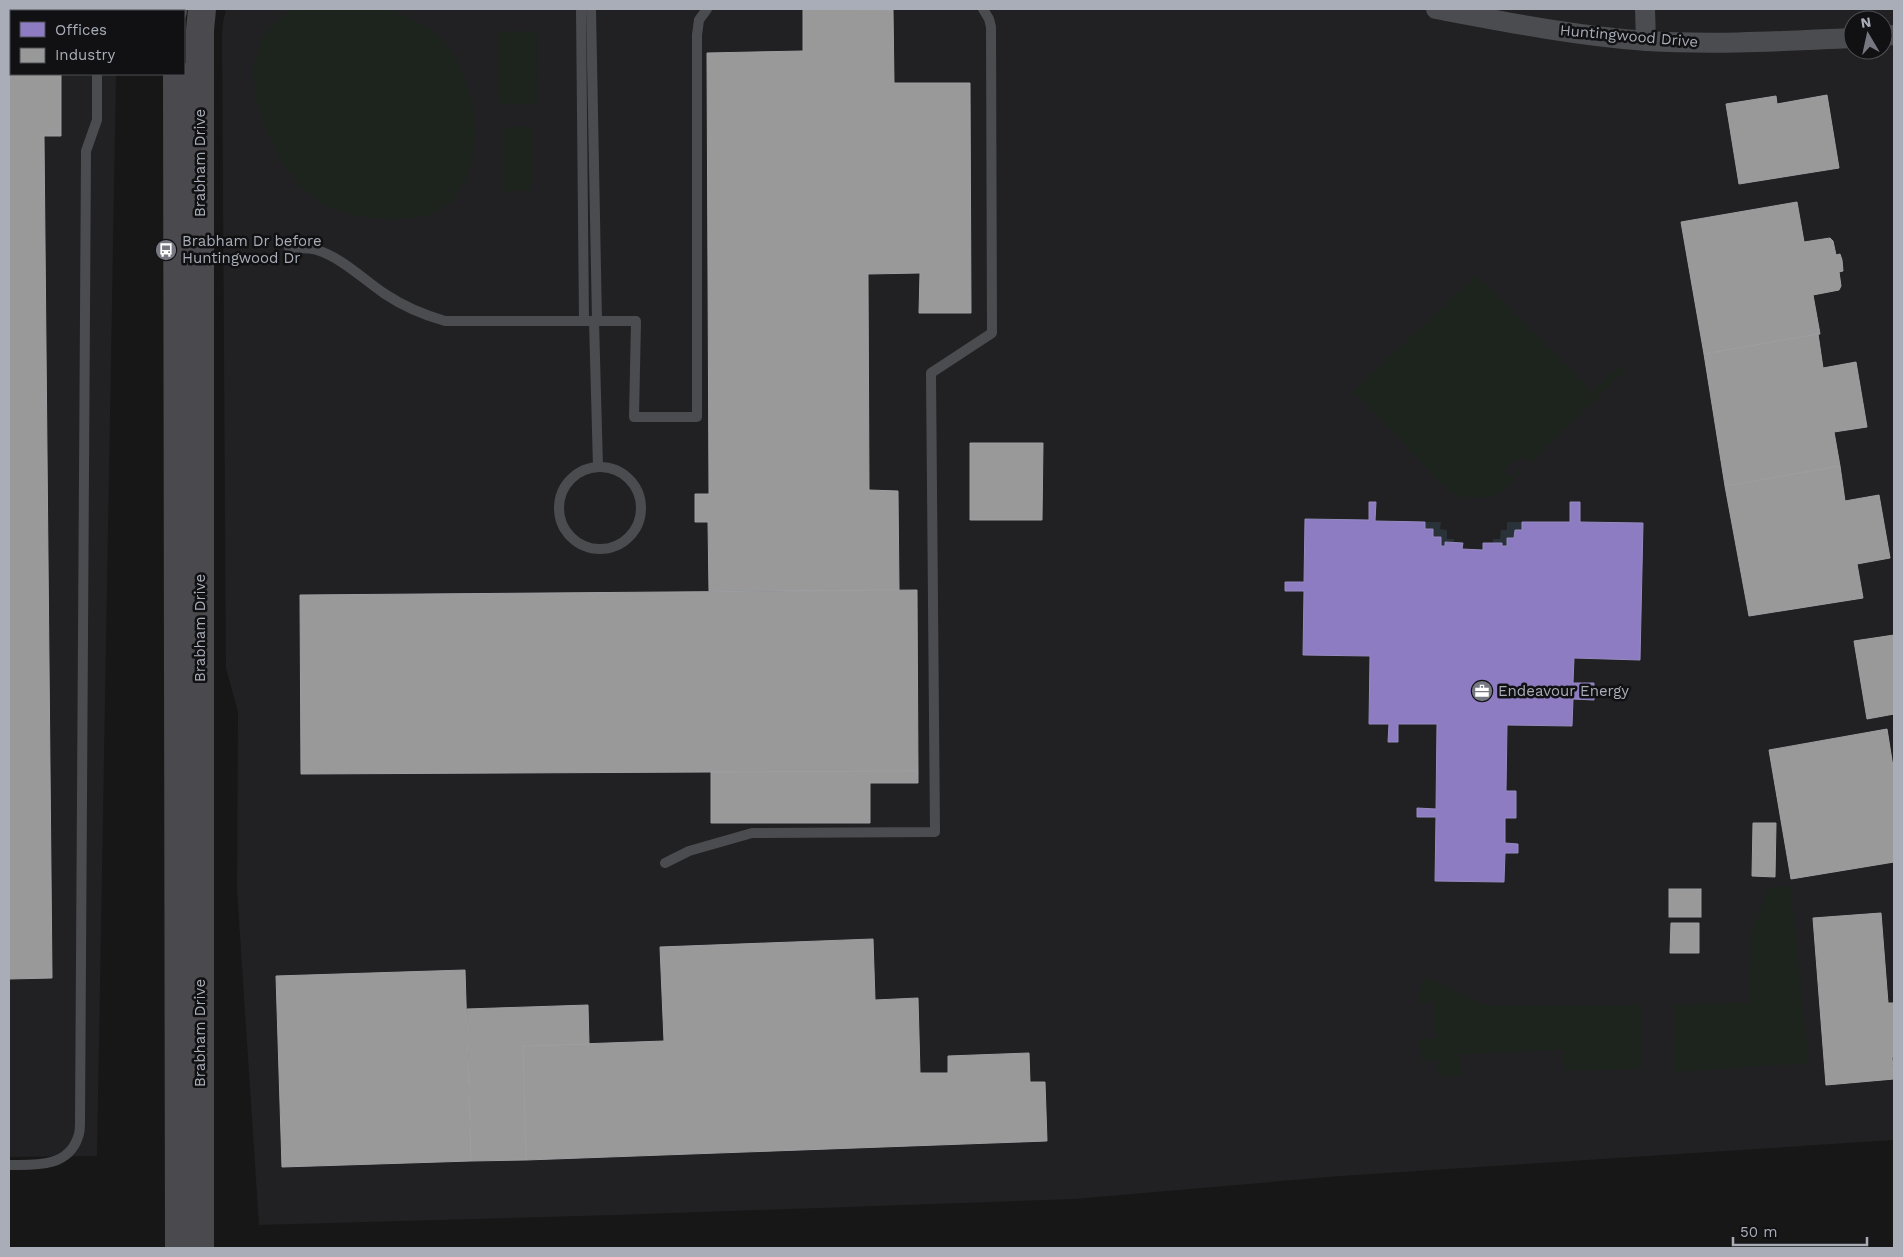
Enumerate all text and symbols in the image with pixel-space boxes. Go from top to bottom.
legend [10,10,185,75]
north arrow [1843,10,1893,60]
text: N [1860,13,1872,31]
text: Offices [55,21,107,39]
street label: Huntingwood Drive [1559,21,1699,51]
text: Industry [55,46,116,64]
street label: Brabham Drive [191,109,209,217]
place label: Brabham Dr before Huntingwood Dr [182,232,322,267]
bus stop icon: Brabham Dr before Huntingwood Dr [154,238,178,262]
street label: Brabham Drive [191,574,209,682]
office icon: Endeavour Energy [1470,679,1494,703]
place label: Endeavour Energy [1498,682,1629,700]
street label: Brabham Drive [191,979,209,1087]
scale bar [1733,1214,1867,1246]
text: 50 m [1740,1223,1777,1241]

